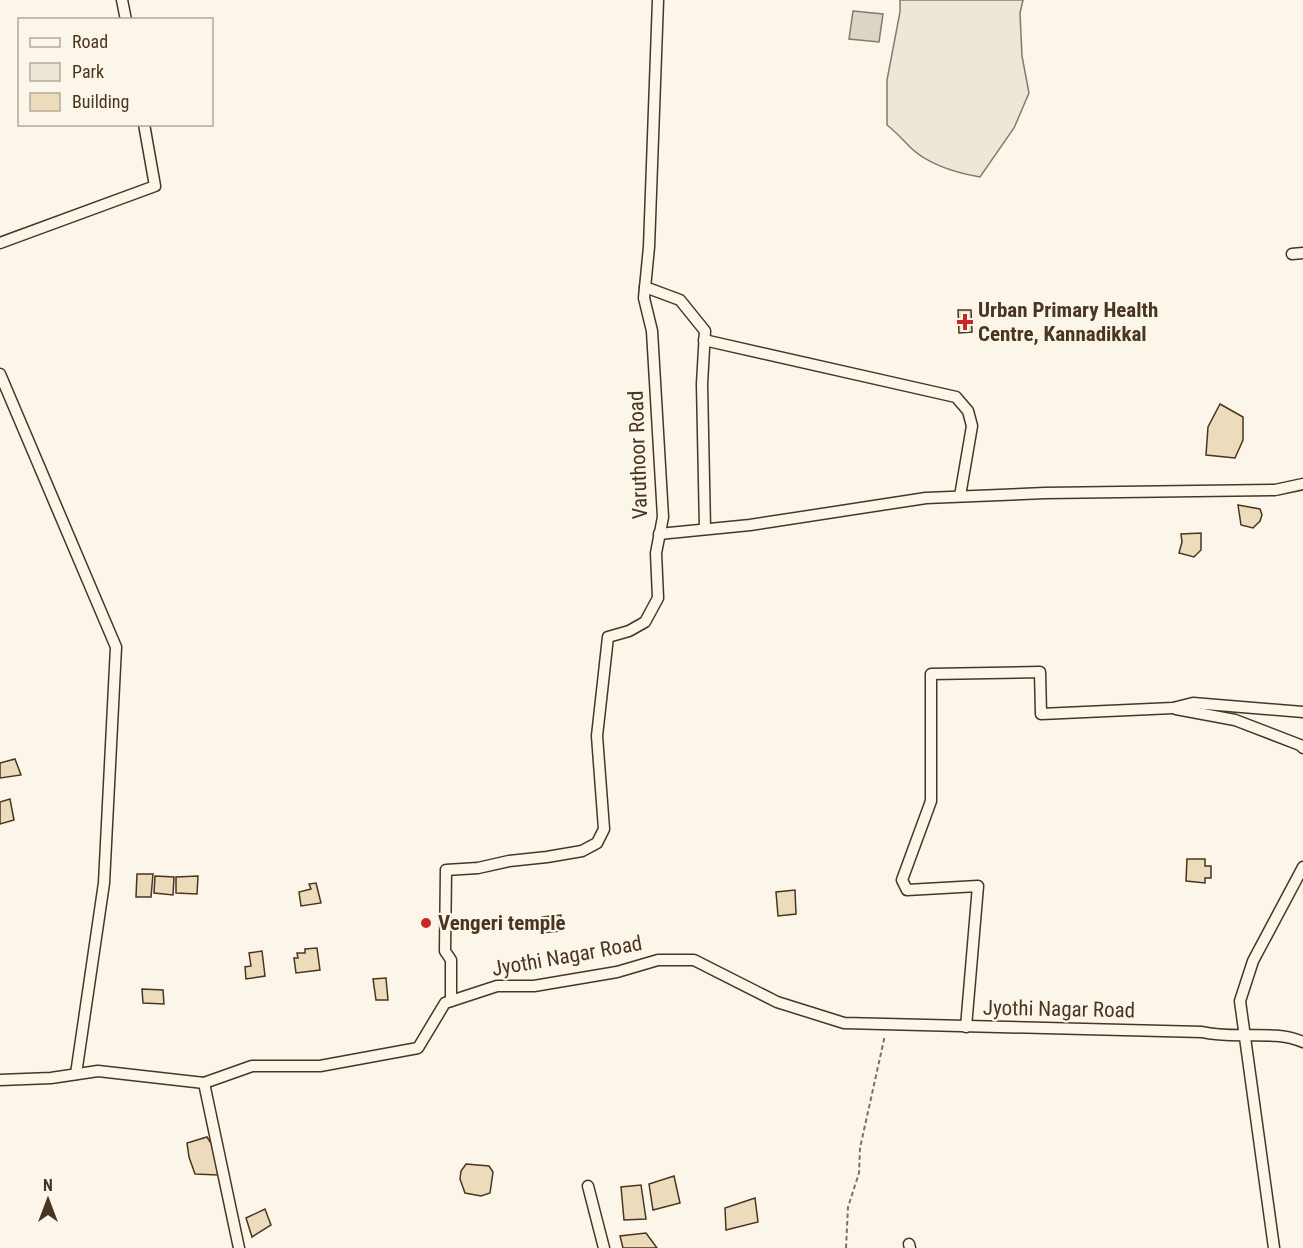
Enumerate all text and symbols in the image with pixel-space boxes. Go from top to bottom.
legend [18,18,213,126]
text: Road [72,31,108,52]
text: Park [72,61,104,82]
text: Building [72,91,129,112]
place label: Urban Primary Health Centre, Kannadikkal [978,298,1158,346]
marker: Urban Primary Health Centre, Kannadikkal [956,313,974,331]
street label: Varuthoor Road [624,390,652,520]
place label: Vengeri temple [438,911,566,935]
marker: Vengeri temple [419,916,433,930]
street label: Jyothi Nagar Road [490,931,644,981]
street label: Jyothi Nagar Road [983,996,1135,1022]
north arrow [18,1170,78,1230]
text: N [43,1176,53,1195]

